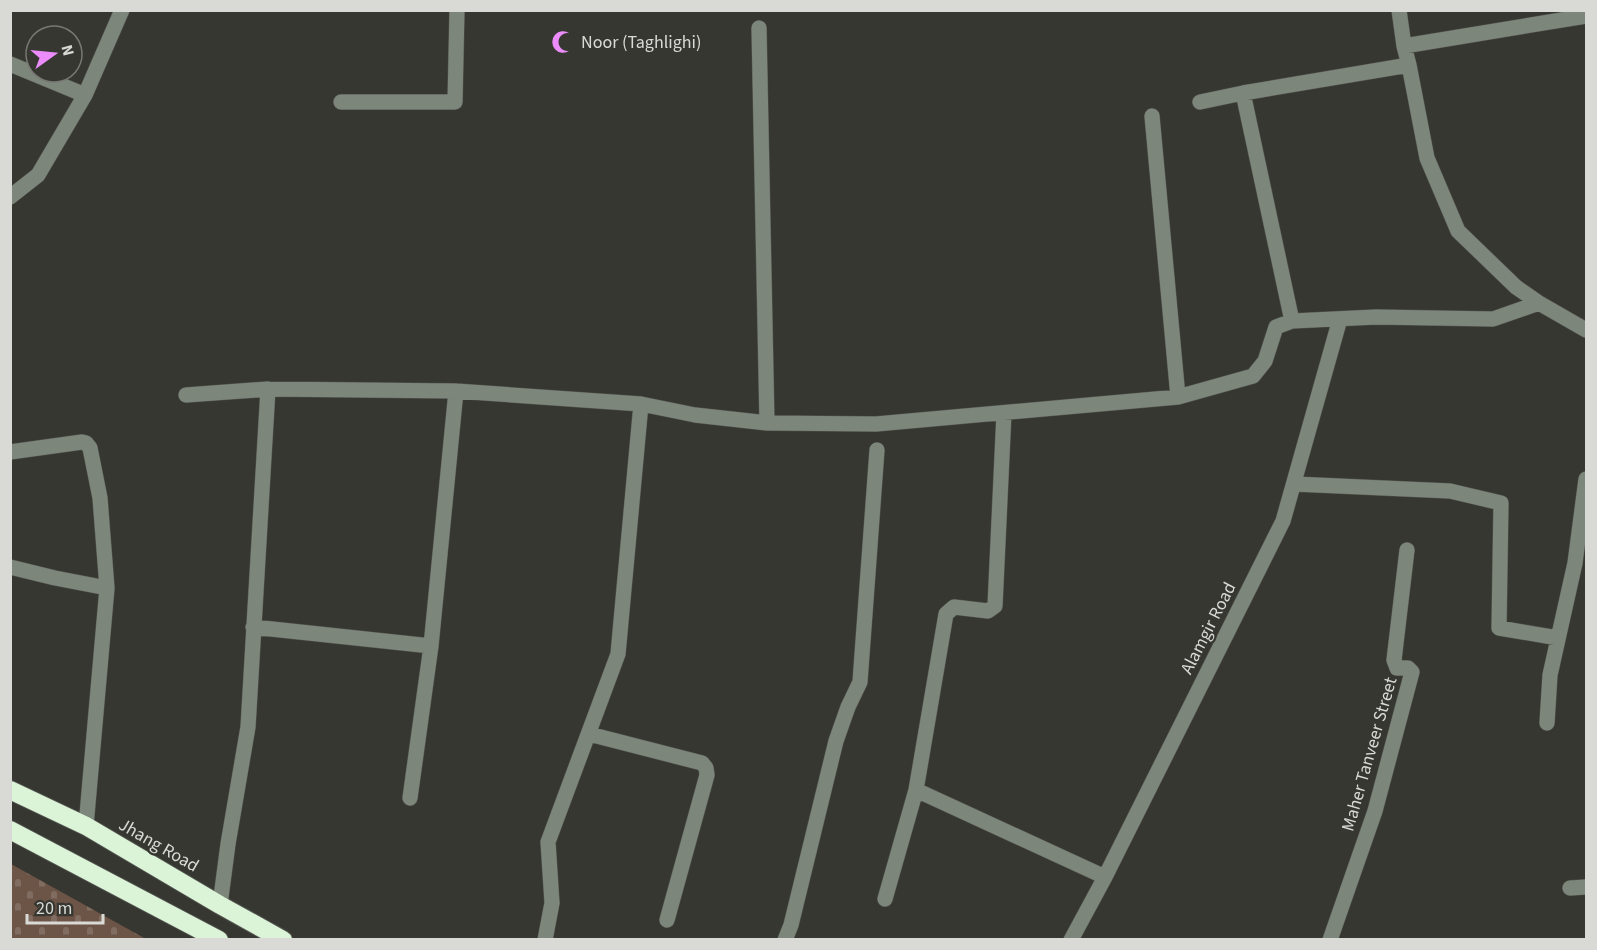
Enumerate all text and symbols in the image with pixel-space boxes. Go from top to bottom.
north arrow [24,24,84,84]
mosque icon: Noor (Taghlighi) [550,29,576,55]
place label: Noor (Taghlighi) [581,30,702,55]
text: N [56,42,80,58]
street label: Alamgir Road [1175,578,1242,679]
street label: Maher Tanveer Street [1336,674,1403,834]
street label: Jhang Road [114,812,203,878]
scale bar [27,887,104,925]
text: 20 m [36,896,72,921]

